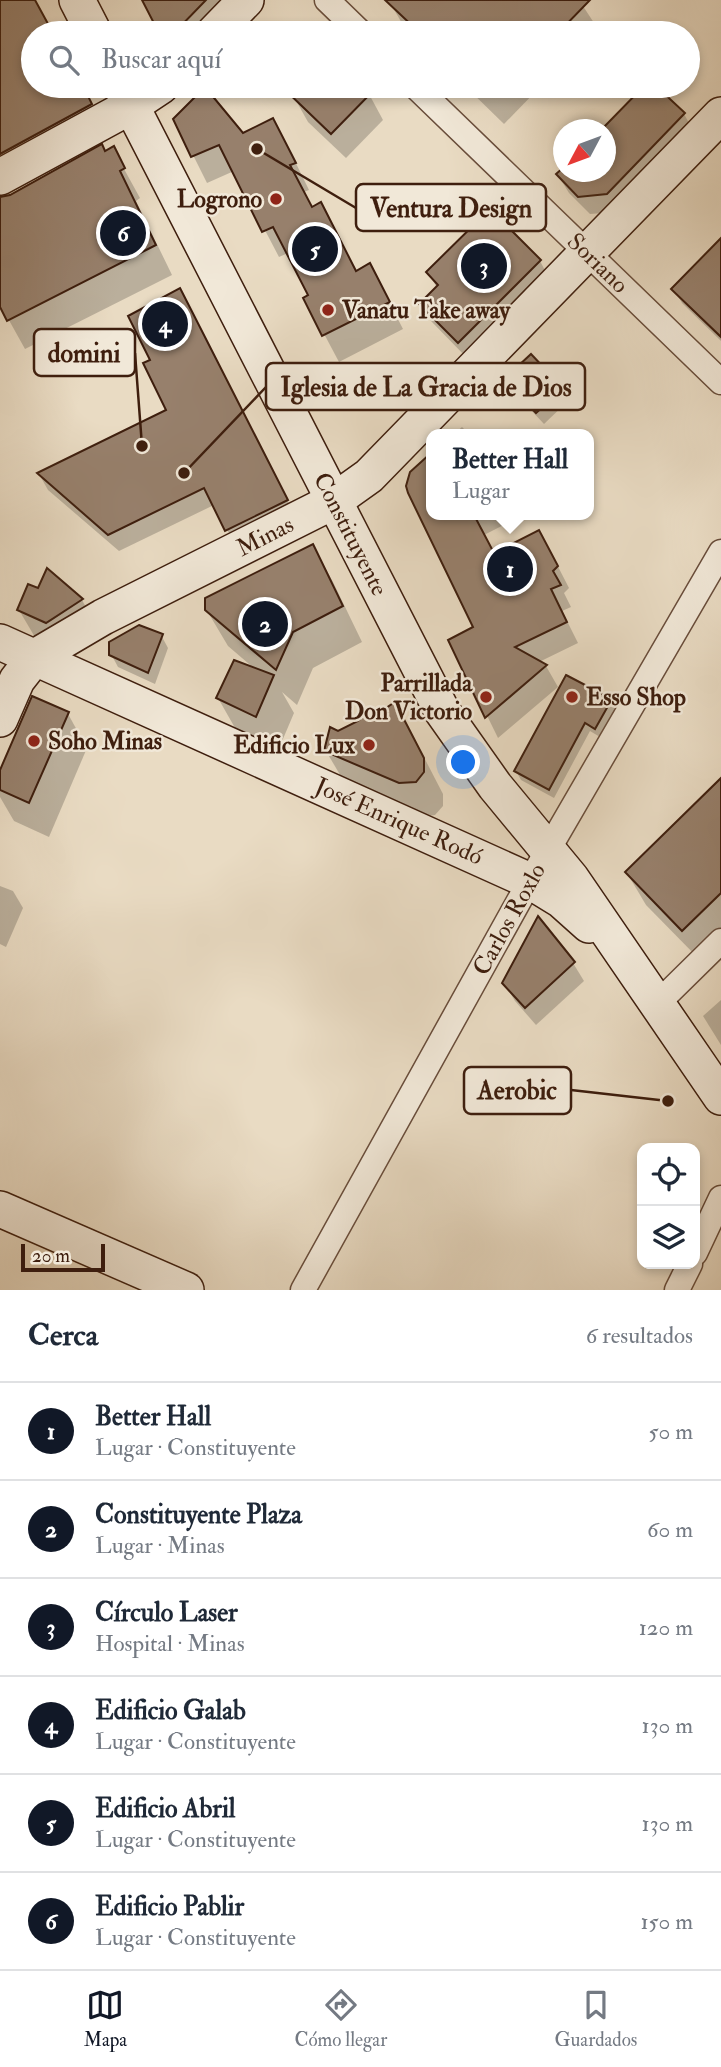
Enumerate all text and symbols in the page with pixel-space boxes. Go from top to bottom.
search box [21,21,700,98]
icon: search [45,41,83,79]
text: Buscar aquí [101,44,221,76]
north arrow [553,119,616,182]
place label: Logrono [177,184,262,215]
callout: Ventura Design [356,184,546,231]
marker: Logrono [268,191,284,207]
text: Ventura Design [369,193,533,226]
pin: 6 [100,207,146,259]
pin: 5 [292,223,338,275]
street label: Soriano [560,227,635,300]
pin: 3 [461,240,507,292]
place label: Vanatu Take away [341,295,512,326]
pin: 4 [142,298,188,350]
marker: Vanatu Take away [320,302,336,318]
callout: domini [34,329,135,376]
text: domini [48,338,120,370]
callout: Iglesia de La Gracia de Dios [266,363,585,410]
text: Iglesia de La Gracia de Dios [280,372,572,405]
popup [426,429,594,520]
text: Better Hall [452,444,568,476]
street label: Constituyente [306,467,395,601]
text: Lugar [452,476,510,505]
street label: Minas [231,509,299,564]
pin: 1 [487,543,533,595]
pin: 2 [242,598,288,650]
place label: Parrillada Don Victorio [345,668,473,727]
place label: Esso Shop [586,682,686,713]
marker: Parrillada Don Victorio [478,689,494,705]
marker: Esso Shop [564,689,580,705]
place label: Soho Minas [48,726,162,757]
place label: Edificio Lux [233,730,355,761]
marker: Soho Minas [26,733,42,749]
marker: Edificio Lux [361,737,377,753]
your location [446,745,480,779]
street label: José Enrique Rodó [309,770,488,872]
street label: Carlos Roxlo [466,858,553,981]
callout: Aerobic [464,1067,571,1114]
text: Aerobic [476,1075,557,1107]
map controls [637,1143,700,1269]
button: locate [637,1143,700,1206]
button: layers [637,1206,700,1269]
scale bar [21,1241,105,1273]
text: 20 m [32,1244,70,1268]
text: Cerca [28,1317,98,1354]
text: 6 resultados [586,1321,693,1350]
text: Better Hall [95,1401,211,1433]
text: 1 [47,1417,55,1446]
text: 50 m [649,1417,693,1446]
text: Lugar · Constituyente [95,1433,296,1462]
text: Constituyente Plaza [95,1499,302,1531]
text: 2 [45,1515,57,1544]
text: 60 m [647,1515,693,1544]
text: Lugar · Minas [95,1531,225,1560]
text: Círculo Laser [95,1597,238,1629]
text: 3 [47,1613,55,1642]
text: 120 m [639,1613,693,1642]
text: Hospital · Minas [95,1629,245,1658]
text: Edificio Galab [95,1695,246,1727]
text: 4 [45,1711,57,1740]
text: 130 m [641,1711,693,1740]
text: Lugar · Constituyente [95,1727,296,1756]
text: Edificio Abril [95,1793,235,1825]
text: 5 [46,1809,56,1838]
text: 130 m [641,1809,693,1838]
text: Lugar · Constituyente [95,1825,296,1854]
text: Edificio Pablir [95,1891,244,1923]
text: 6 [45,1907,57,1936]
text: 150 m [640,1907,693,1936]
text: Lugar · Constituyente [95,1923,296,1952]
tab: Mapa [84,1986,127,2052]
tab: Cómo llegar [294,1986,387,2052]
tab: Guardados [555,1986,637,2052]

